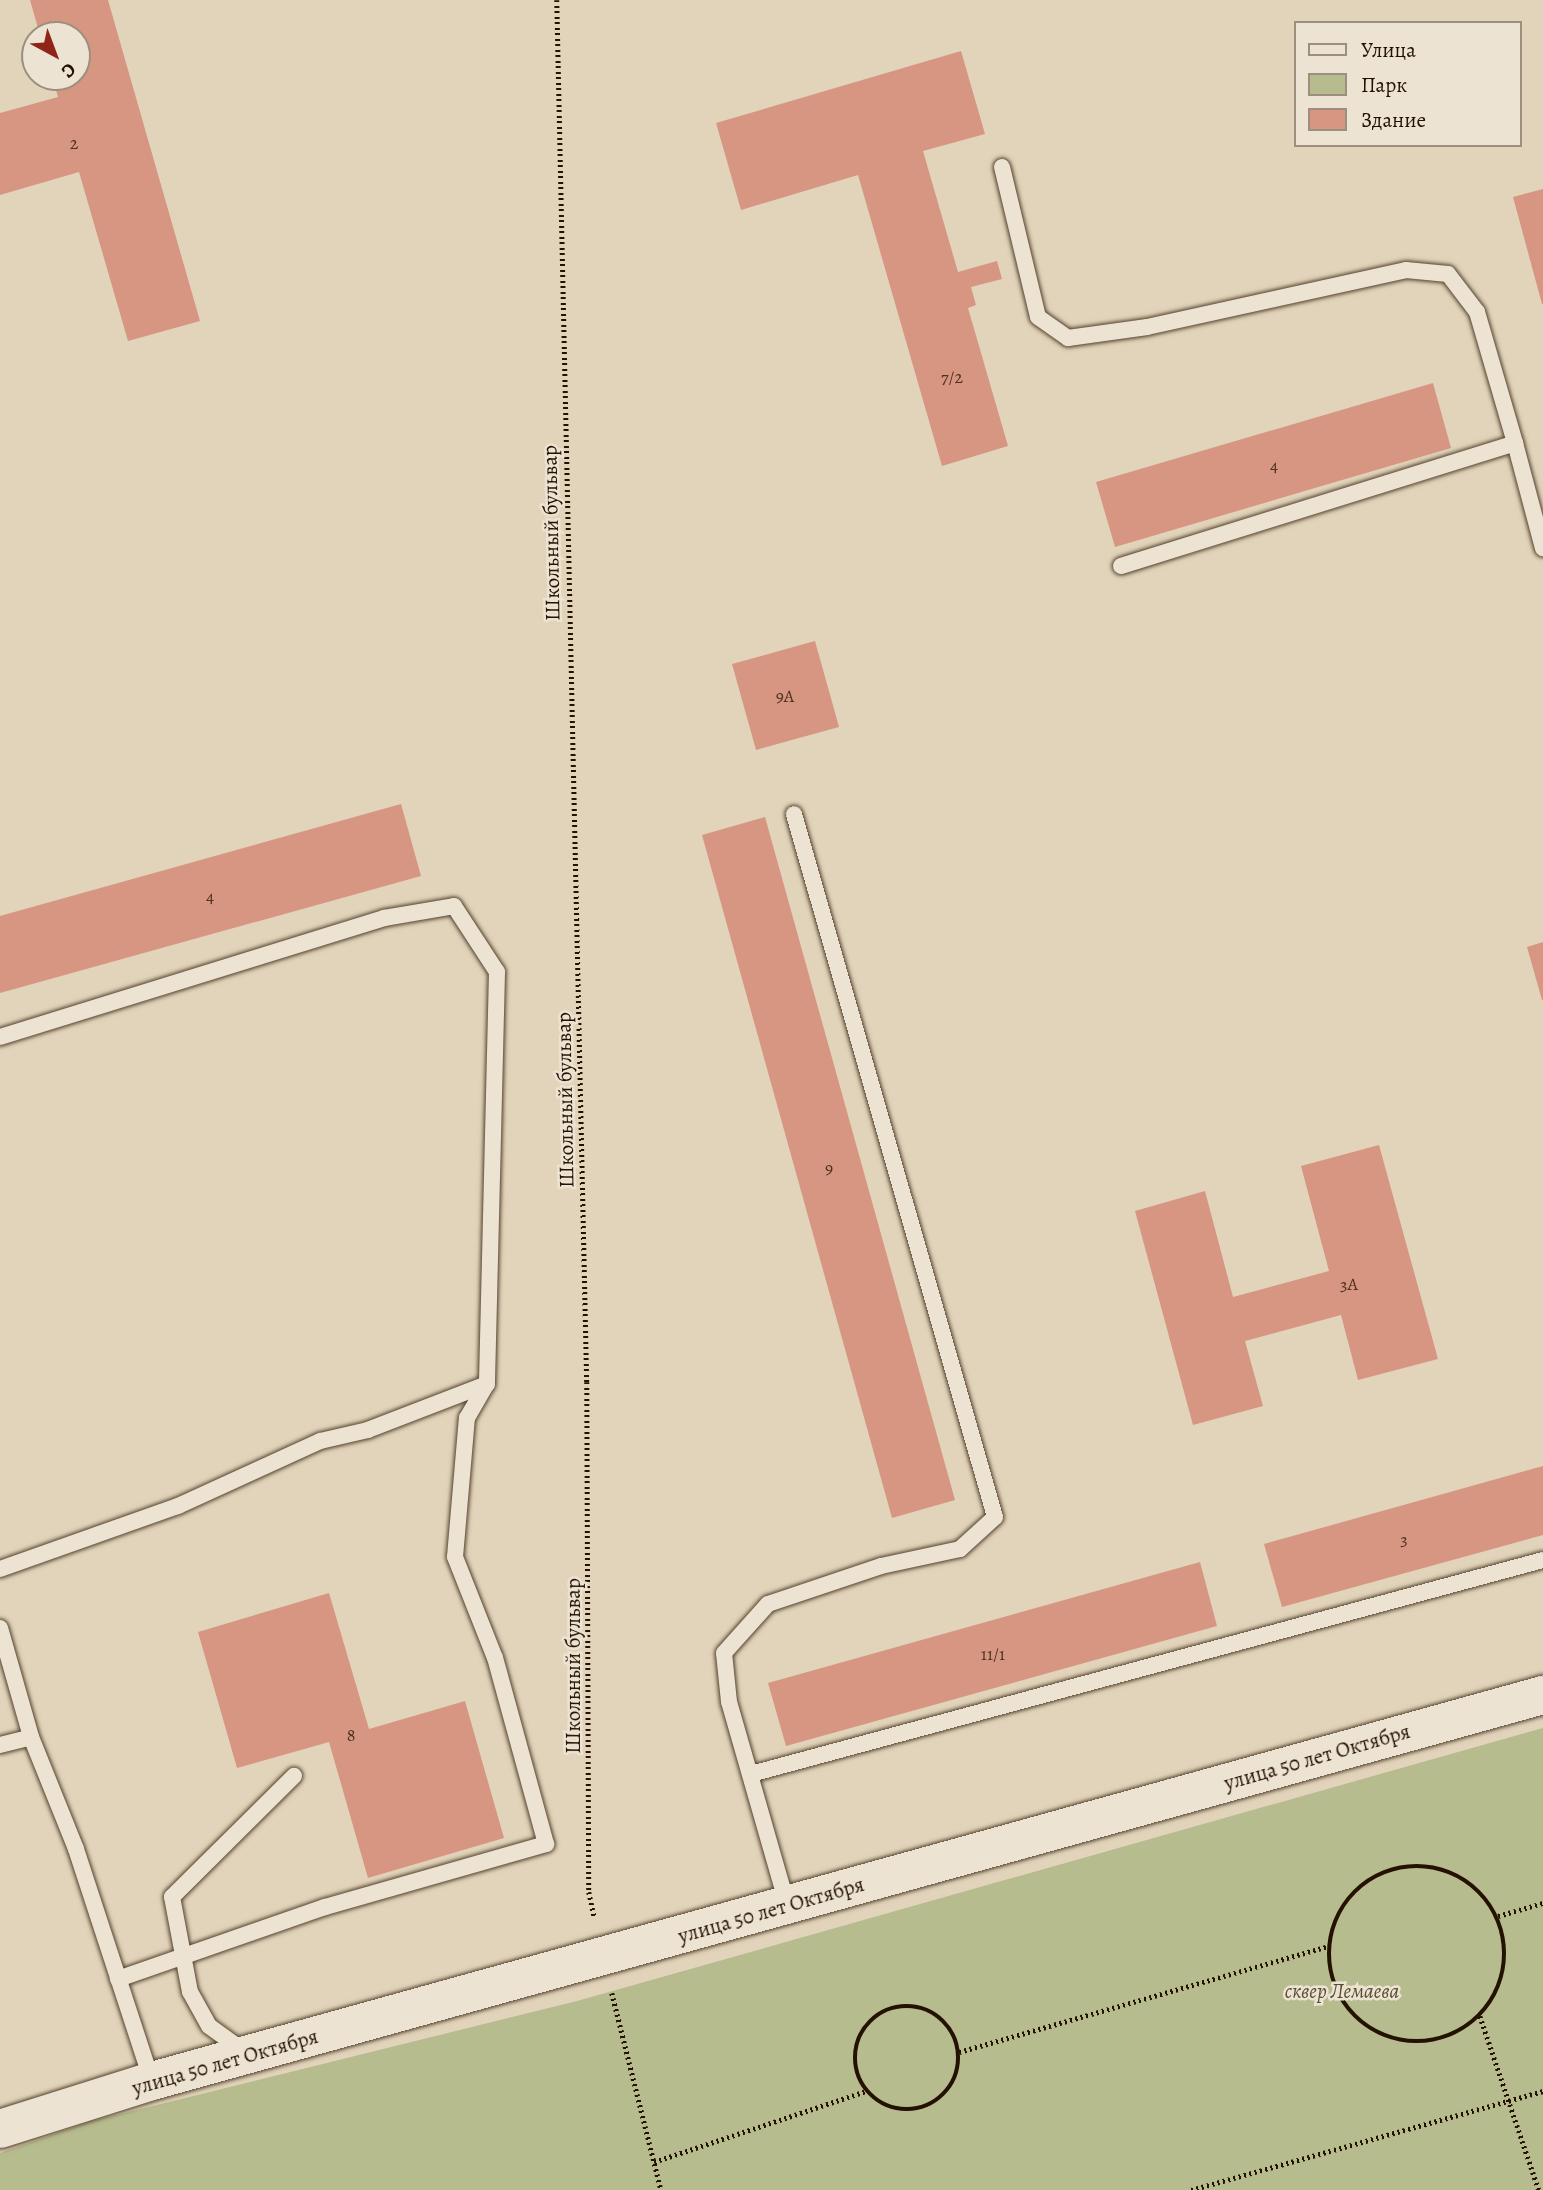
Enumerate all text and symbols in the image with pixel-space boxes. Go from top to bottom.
north arrow [21,21,91,91]
legend [1294,21,1522,147]
text: Улица [1361,36,1416,64]
text: С [56,57,81,84]
text: Парк [1361,71,1407,99]
text: Здание [1361,106,1426,134]
house number: 2 [70,132,78,154]
house number: 7/2 [941,366,963,388]
street label: Школьный бульвар [537,445,565,621]
house number: 4 [1270,454,1278,476]
house number: 9А [776,685,794,707]
house number: 4 [206,885,214,907]
street label: Школьный бульвар [551,1012,579,1188]
house number: 9 [825,1157,833,1179]
house number: 3А [1340,1273,1358,1295]
house number: 3 [1400,1528,1408,1550]
street label: Школьный бульвар [560,1578,586,1754]
house number: 11/1 [981,1643,1005,1665]
street label: улица 50 лет Октября [1221,1718,1413,1796]
house number: 8 [347,1724,355,1746]
street label: улица 50 лет Октября [675,1871,867,1949]
park label: сквер Лемаева [1285,1978,1399,2004]
street label: улица 50 лет Октября [129,2023,321,2101]

